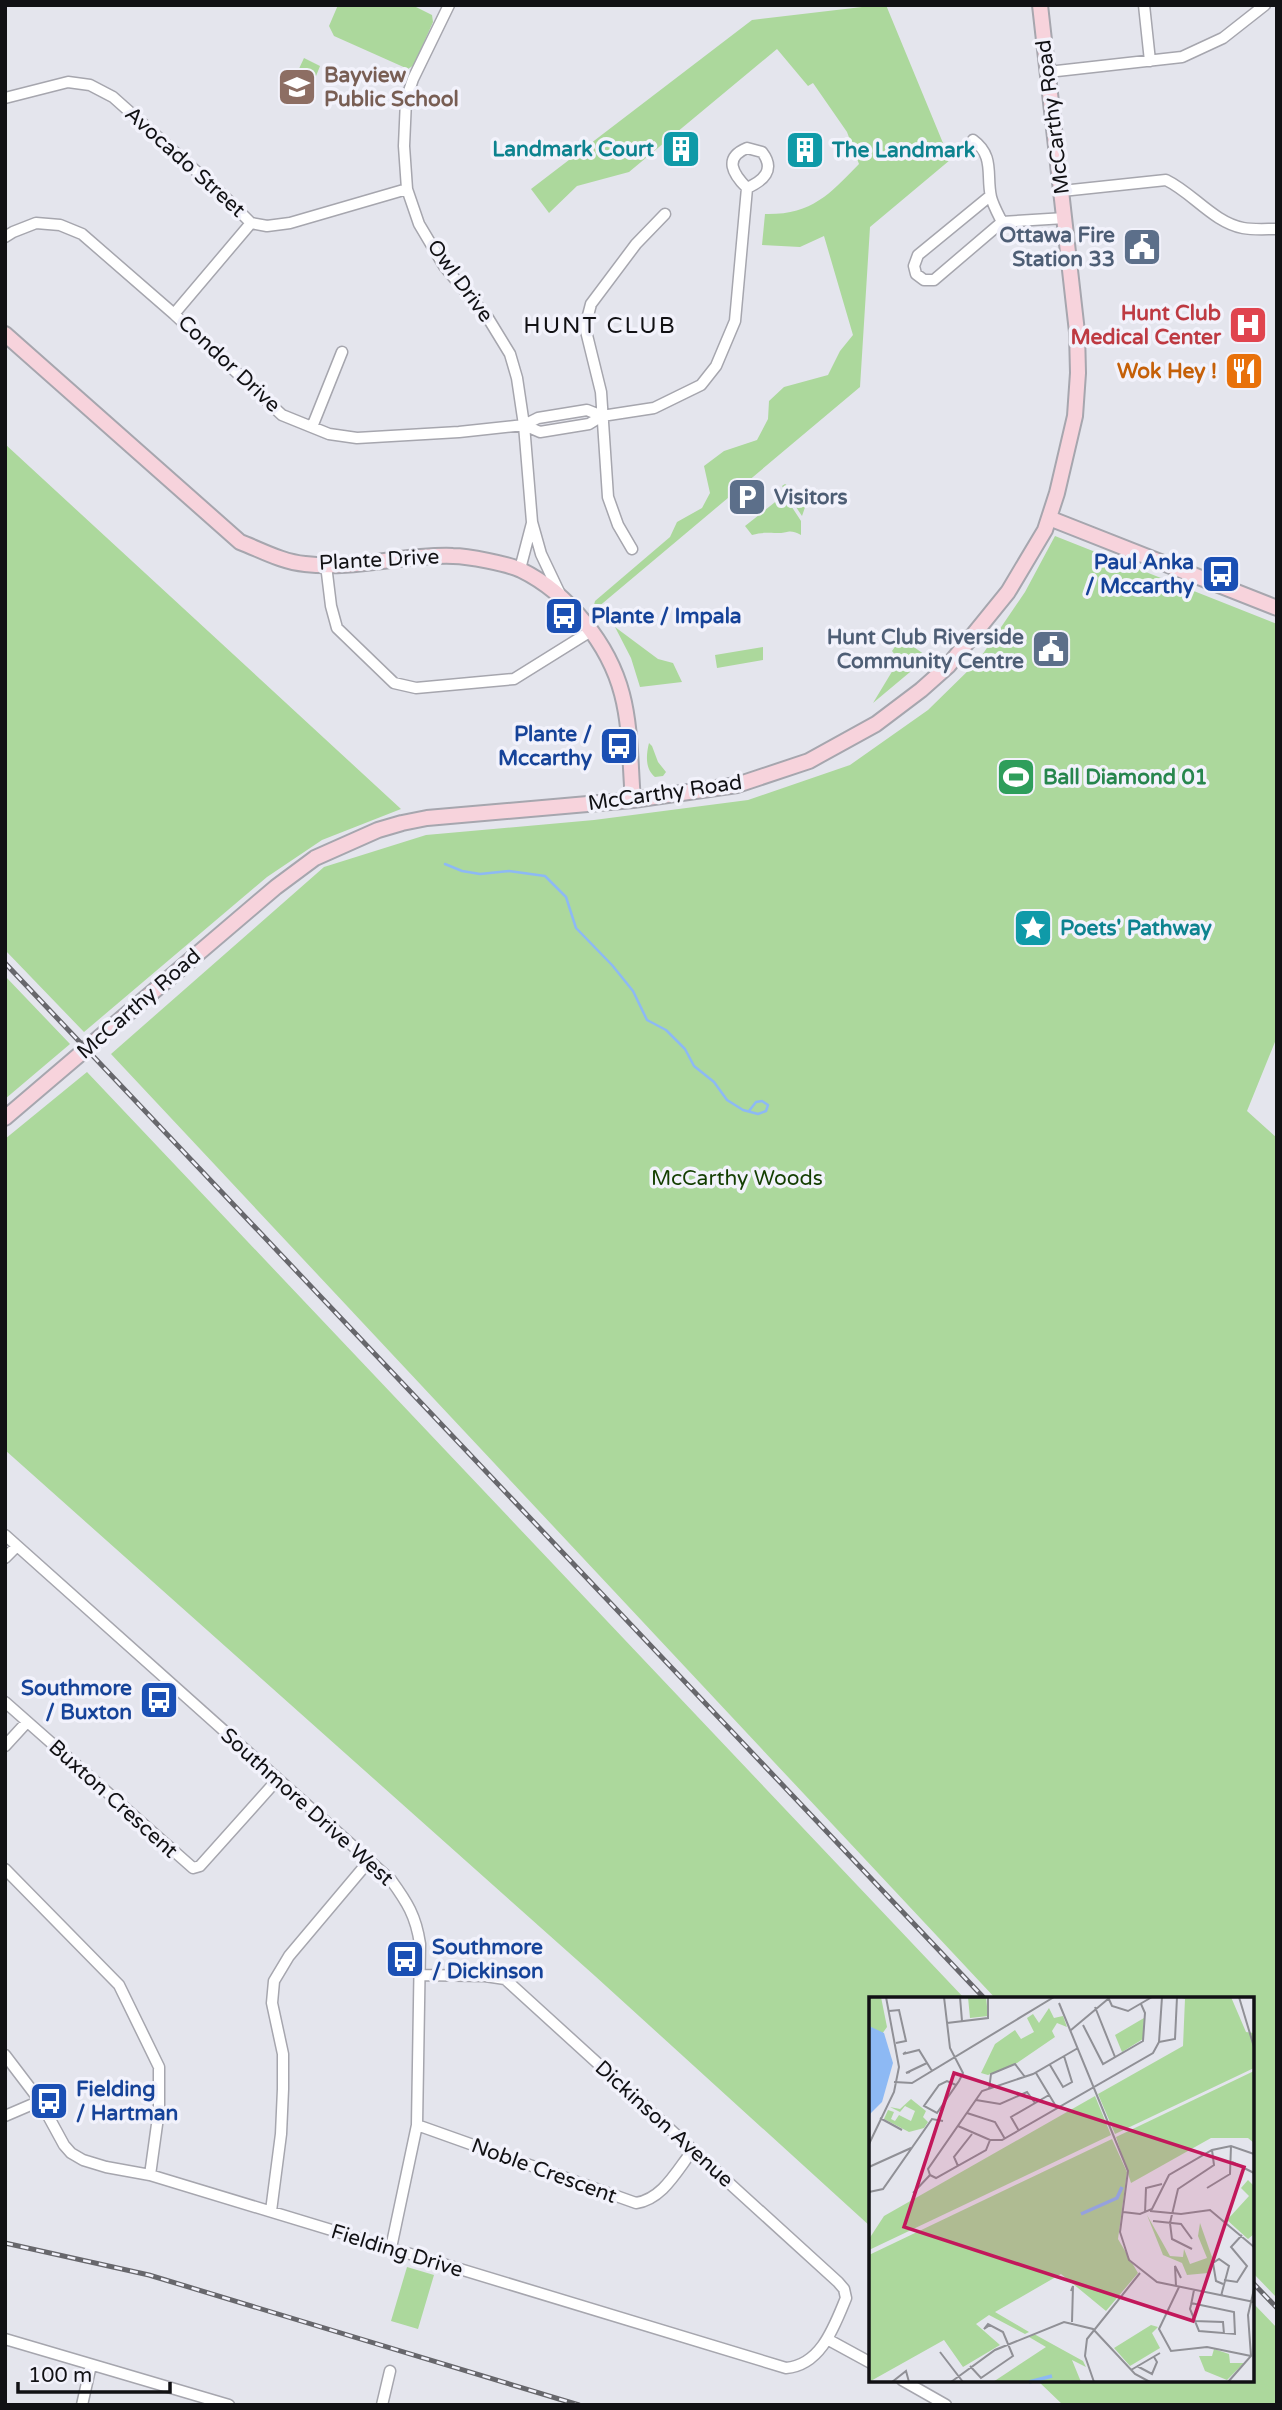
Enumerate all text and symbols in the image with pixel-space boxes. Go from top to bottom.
street label: McCarthy Road [1031,38,1075,196]
place label: Bayview Public School [324,63,459,112]
school or university icon: Bayview Public School [276,66,318,108]
street label: Avocado Street [120,101,250,223]
building icon: Landmark Court [660,128,702,170]
building icon: The Landmark [784,129,826,171]
place label: Landmark Court [492,137,654,162]
place label: The Landmark [831,138,976,163]
place label: Ottawa Fire Station 33 [999,223,1115,272]
public building icon: Ottawa Fire Station 33 [1121,226,1163,268]
street label: Owl Drive [422,235,498,327]
place label: Hunt Club Medical Center [1070,301,1222,350]
hospital icon: Hunt Club Medical Center [1227,304,1269,346]
street label: Condor Drive [173,310,286,418]
district label: HUNT CLUB [523,312,677,340]
restaurant icon: Wok Hey ! [1223,350,1265,392]
place label: Wok Hey ! [1117,359,1217,384]
parking icon: Visitors [726,476,768,518]
place label: Visitors [774,485,848,510]
street label: Plante Drive [318,544,440,576]
place label: Paul Anka / Mccarthy [1085,550,1195,599]
bus stop icon: Paul Anka / Mccarthy [1200,553,1242,595]
bus stop icon: Plante / Impala [543,595,585,637]
place label: Plante / Impala [591,604,742,629]
place label: Hunt Club Riverside Community Centre [827,625,1024,674]
public building icon: Hunt Club Riverside Community Centre [1030,628,1072,670]
place label: Plante / Mccarthy [498,722,593,771]
bus stop icon: Plante / Mccarthy [598,725,640,767]
sports icon: Ball Diamond 01 [995,756,1037,798]
place label: Ball Diamond 01 [1043,765,1208,790]
street label: McCarthy Road [586,770,744,816]
place icon: Poets' Pathway [1012,907,1054,949]
place label: Poets' Pathway [1060,916,1213,941]
street label: McCarthy Road [72,944,206,1064]
park label: McCarthy Woods [651,1166,823,1191]
place label: Southmore / Buxton [21,1676,132,1725]
bus stop icon: Southmore / Buxton [138,1679,180,1721]
street label: Southmore Drive West [215,1723,399,1891]
street label: Buxton Crescent [43,1735,183,1863]
place label: Southmore / Dickinson [432,1935,544,1984]
bus stop icon: Southmore / Dickinson [384,1938,426,1980]
inset map [869,1997,1254,2382]
street label: Dickinson Avenue [590,2055,738,2193]
place label: Fielding / Hartman [76,2077,178,2126]
bus stop icon: Fielding / Hartman [28,2080,70,2122]
street label: Noble Crescent [468,2133,620,2209]
street label: Fielding Drive [328,2219,466,2283]
scale bar [18,2350,170,2394]
text: 100 m [28,2363,92,2388]

